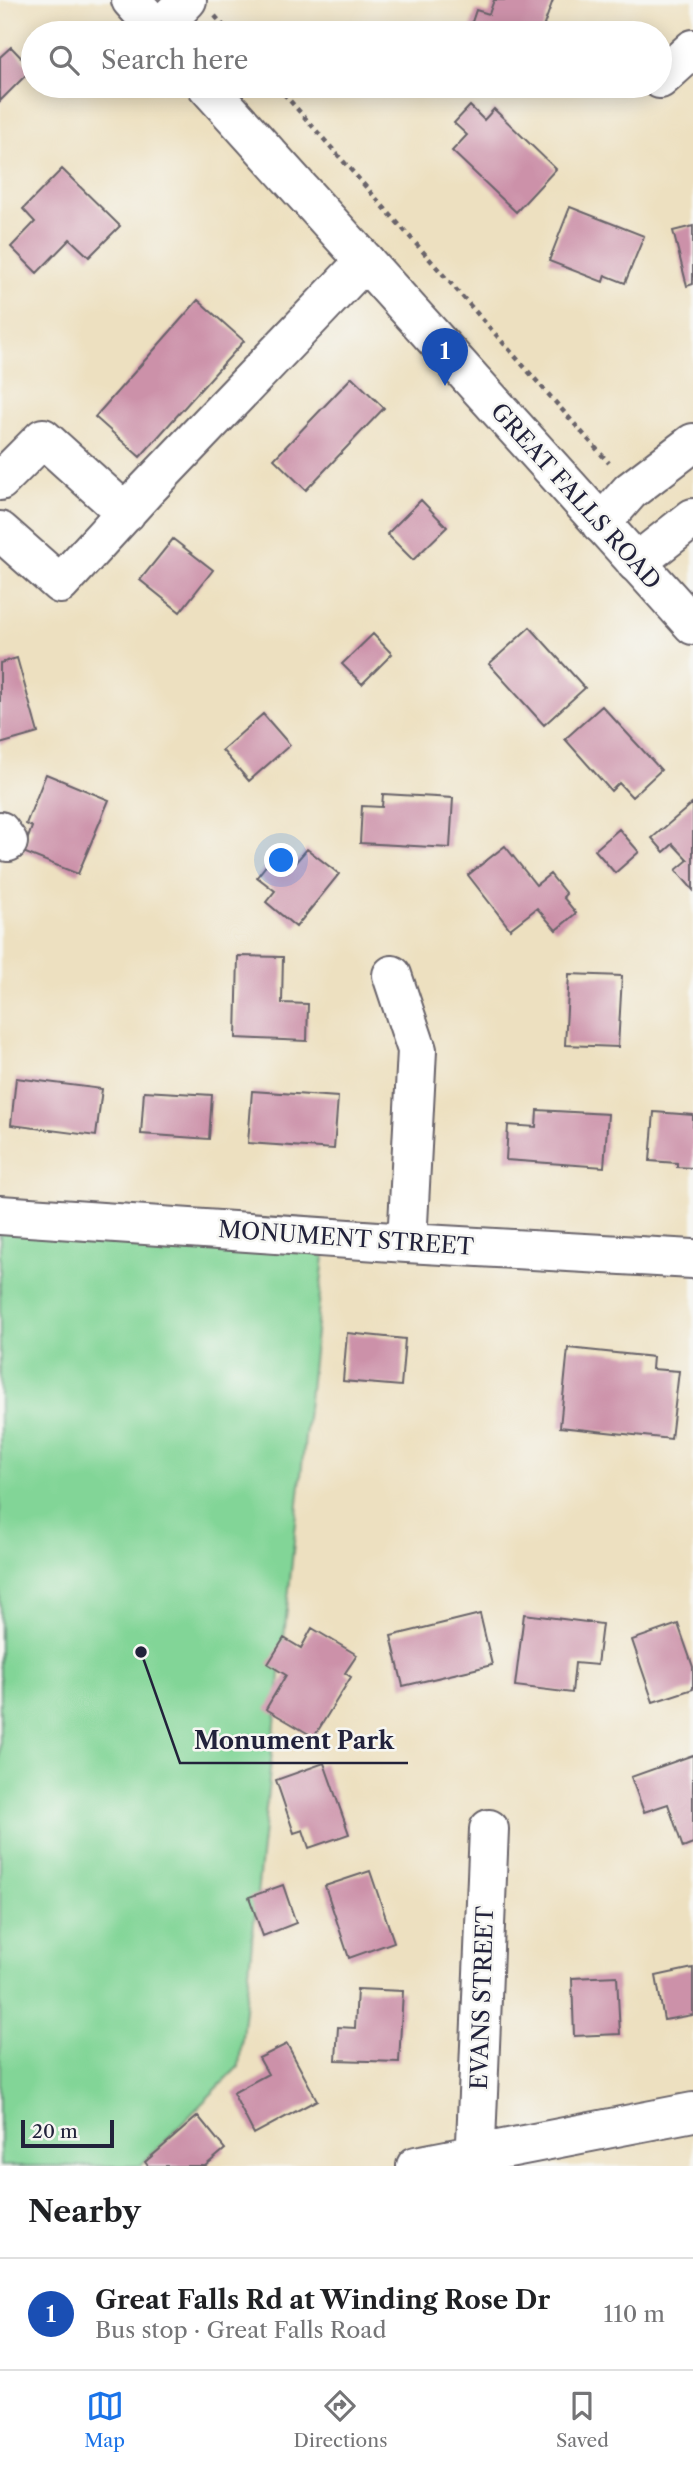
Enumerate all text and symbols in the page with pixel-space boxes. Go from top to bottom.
search box [21,21,672,98]
icon: search [45,41,83,79]
text: Search here [101,44,248,76]
pin: 1 [422,328,468,386]
street label: GREAT FALLS ROAD [485,397,667,595]
your location [264,843,298,877]
street label: MONUMENT STREET [217,1215,476,1261]
callout: Monument Park [180,1718,408,1763]
text: Monument Park [194,1726,395,1755]
street label: EVANS STREET [465,1905,499,2090]
scale bar [21,2117,114,2149]
text: 20 m [32,2120,78,2143]
text: Nearby [28,2193,141,2230]
text: Great Falls Rd at Winding Rose Dr [95,2284,550,2316]
text: 1 [46,2300,56,2328]
text: 110 m [604,2300,665,2328]
text: Bus stop · Great Falls Road [95,2316,387,2344]
tab: Map [84,2387,125,2452]
tab: Directions [294,2387,387,2452]
tab: Saved [556,2387,609,2452]

